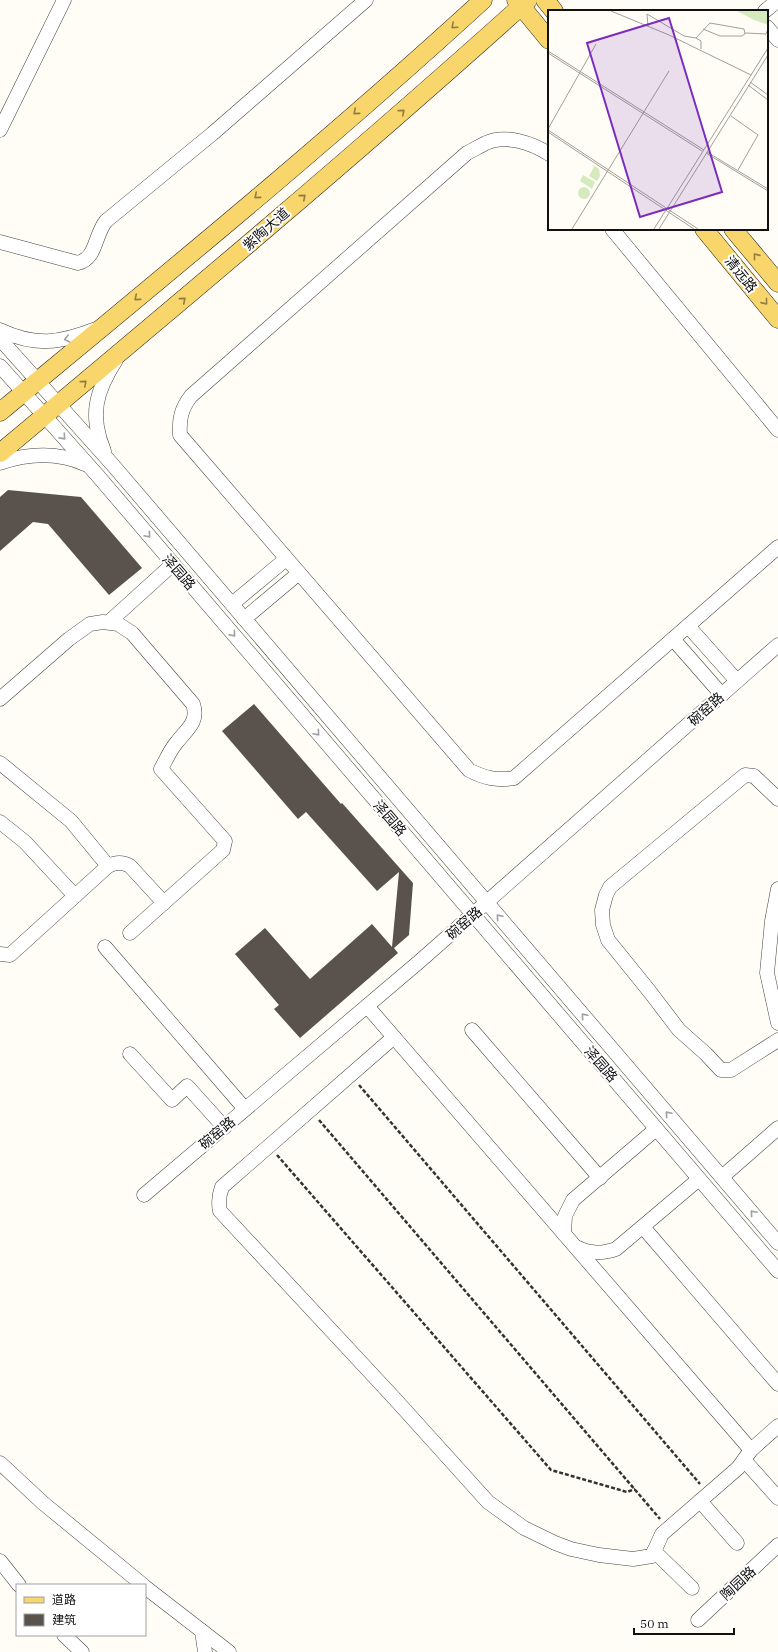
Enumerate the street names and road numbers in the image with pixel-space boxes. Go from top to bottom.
street label: 紫陶大道 [239,204,293,254]
street label: 清远路 [721,252,761,296]
street label: 泽园路 [158,550,200,594]
street label: 碗窑路 [684,688,728,730]
street label: 泽园路 [369,796,411,840]
street label: 碗窑路 [442,902,486,944]
street label: 泽园路 [580,1042,622,1086]
street label: 碗窑路 [195,1113,239,1153]
street label: 陶园路 [717,1562,759,1604]

